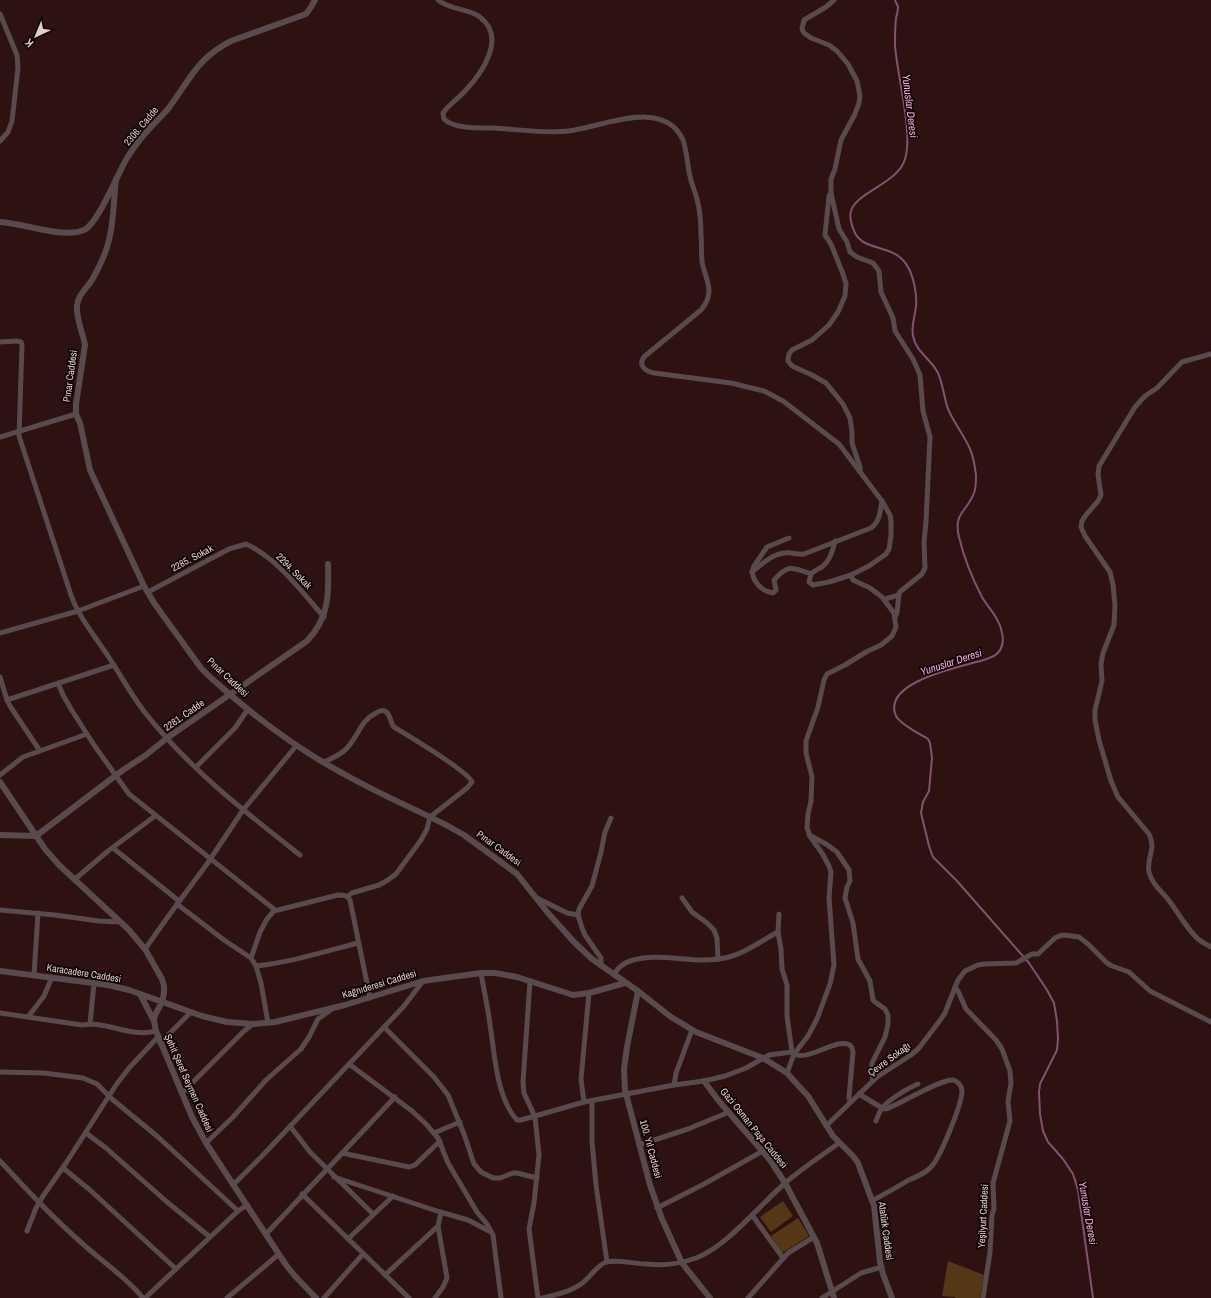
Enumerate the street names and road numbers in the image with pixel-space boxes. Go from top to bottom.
street label: 2306. Cadde [121,104,161,148]
street label: Pınar Caddesi [60,349,80,403]
street label: 2285. Sokak [169,541,216,574]
street label: 2294. Sokak [273,550,315,592]
street label: Pınar Caddesi [204,654,252,700]
street label: 2281. Cadde [161,696,207,734]
street label: Pınar Caddesi [474,827,524,869]
street label: Karacadere Caddesi [46,961,122,985]
street label: Kağnıderesi Caddesi [340,967,418,1001]
street label: Şehit Şeref Seymen Caddesi [161,1032,217,1134]
street label: Çevre Sokağı [865,1039,913,1079]
street label: Gazi Osman Paşa Caddesi [718,1085,790,1171]
street label: 100. Yıl Caddesi [637,1118,665,1180]
street label: Yeşilyurt Caddesi [975,1184,991,1248]
street label: Atatürk Caddesi [875,1200,897,1261]

